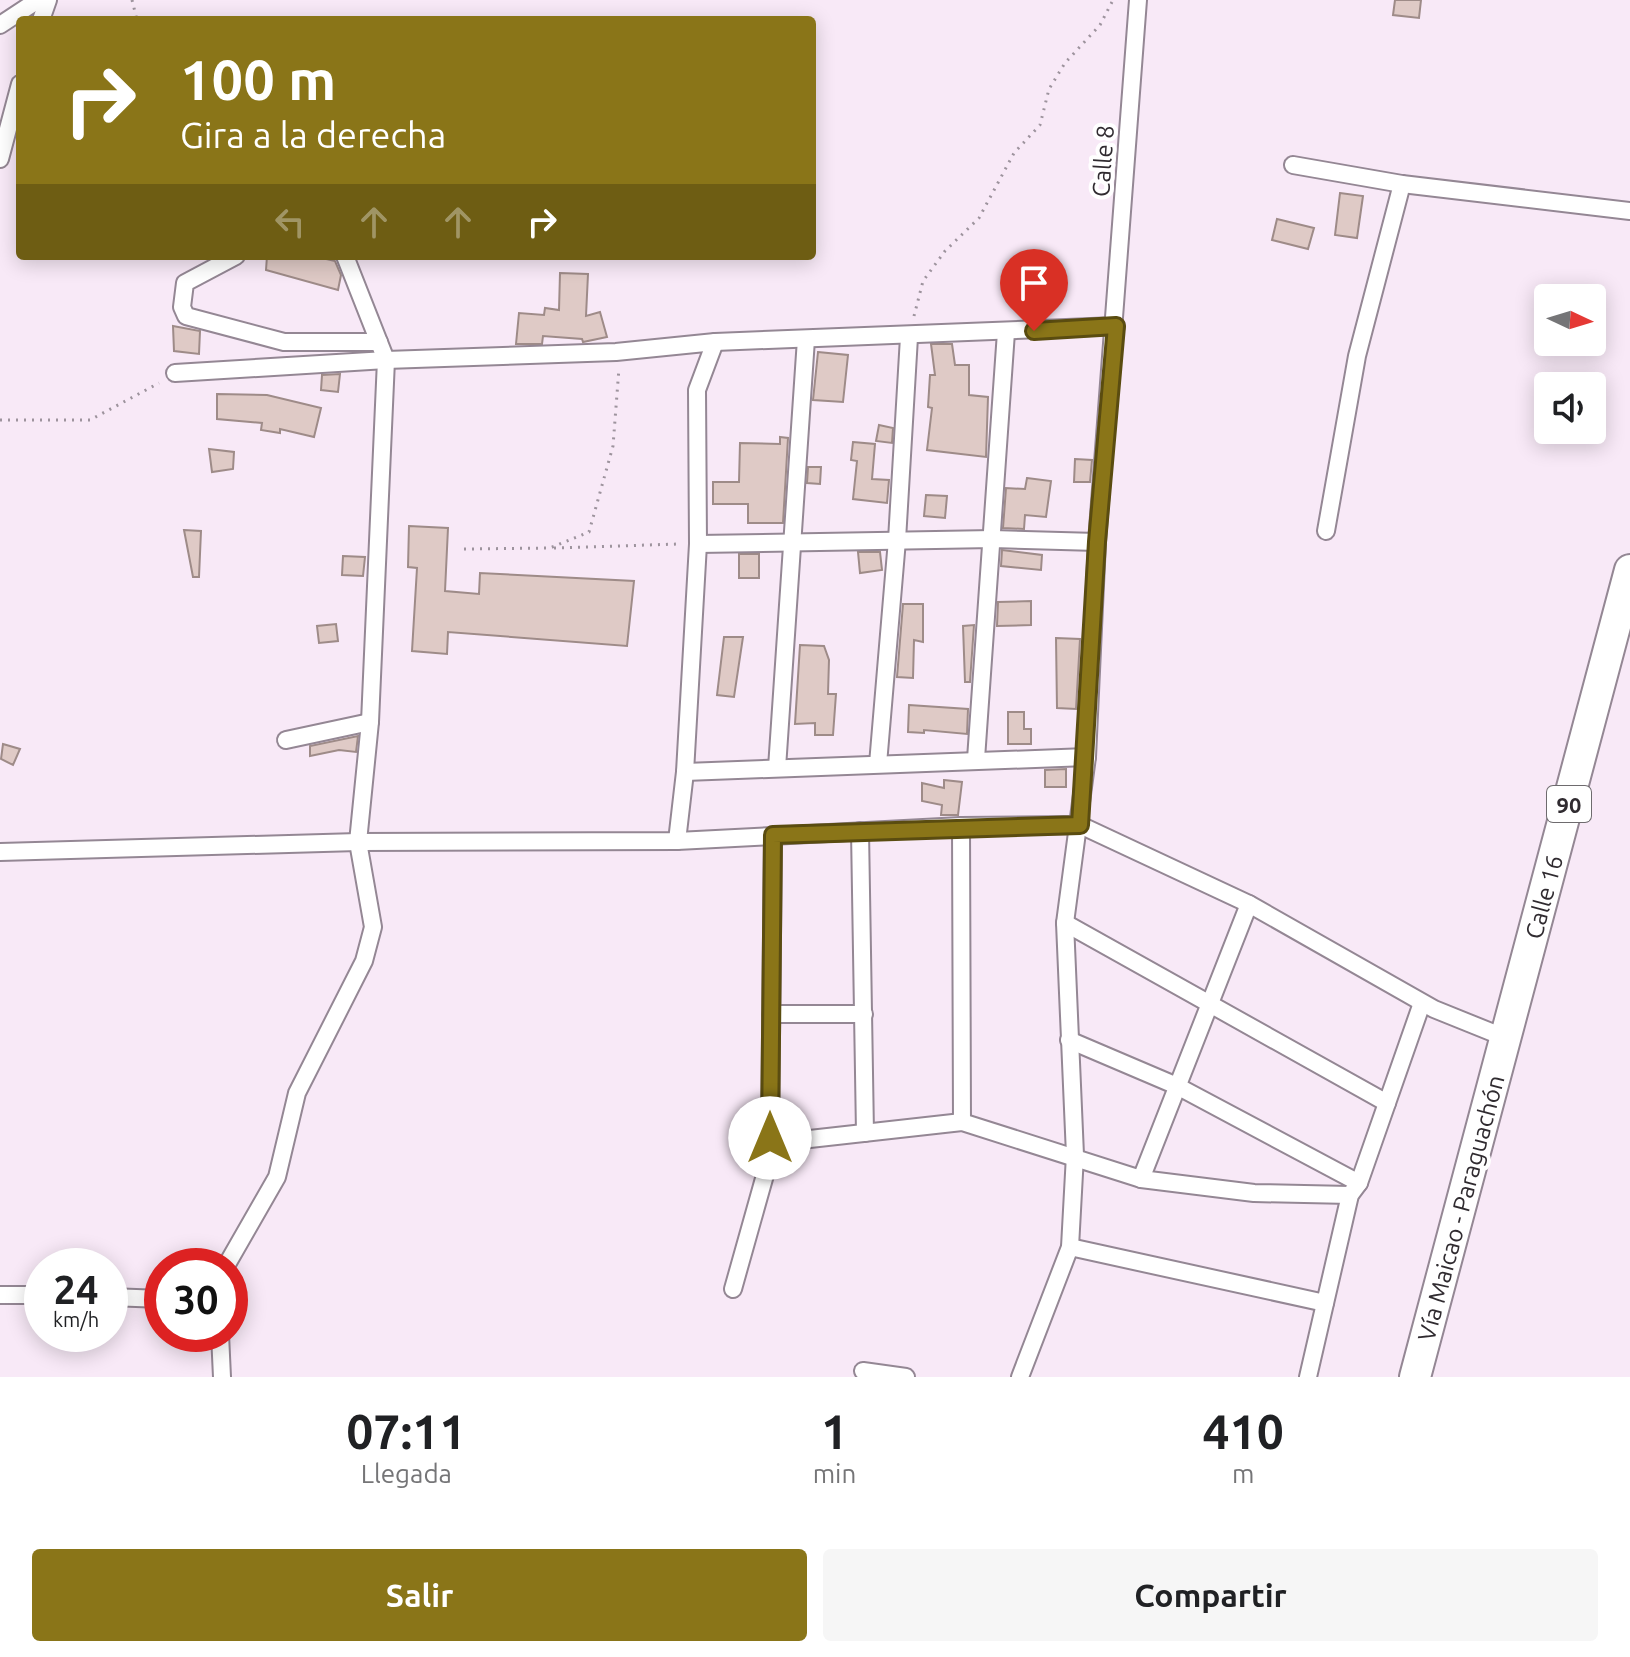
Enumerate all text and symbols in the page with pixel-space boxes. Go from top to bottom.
icon: right [48,48,152,152]
text: 100 m [180,48,336,111]
text: Gira a la derecha [180,114,446,155]
street label: Calle 8 [1087,124,1119,198]
icon: left [268,200,312,244]
icon: ahead [352,200,396,244]
icon: ahead [436,200,480,244]
icon: right [520,200,564,244]
pin [1000,249,1068,331]
icon: arrive [1012,261,1056,305]
north arrow [1534,284,1606,356]
map controls [1534,284,1606,444]
button: sound [1534,372,1606,444]
road number: 90 [1547,786,1591,822]
street label: Calle 16 [1520,852,1568,942]
street label: Vía Maicao - Paraguachón [1412,1072,1510,1344]
position arrow [728,1096,812,1180]
speed limit sign: 30 [144,1248,248,1352]
text: 24 [53,1267,99,1312]
text: km/h [53,1308,99,1331]
text: 07:11 [346,1404,466,1458]
text: 1 [821,1404,848,1458]
text: 410 [1203,1404,1284,1458]
text: Llegada [361,1459,452,1488]
text: min [813,1459,856,1488]
text: m [1232,1459,1254,1488]
button: Salir [32,1549,807,1641]
button: Compartir [823,1549,1598,1641]

